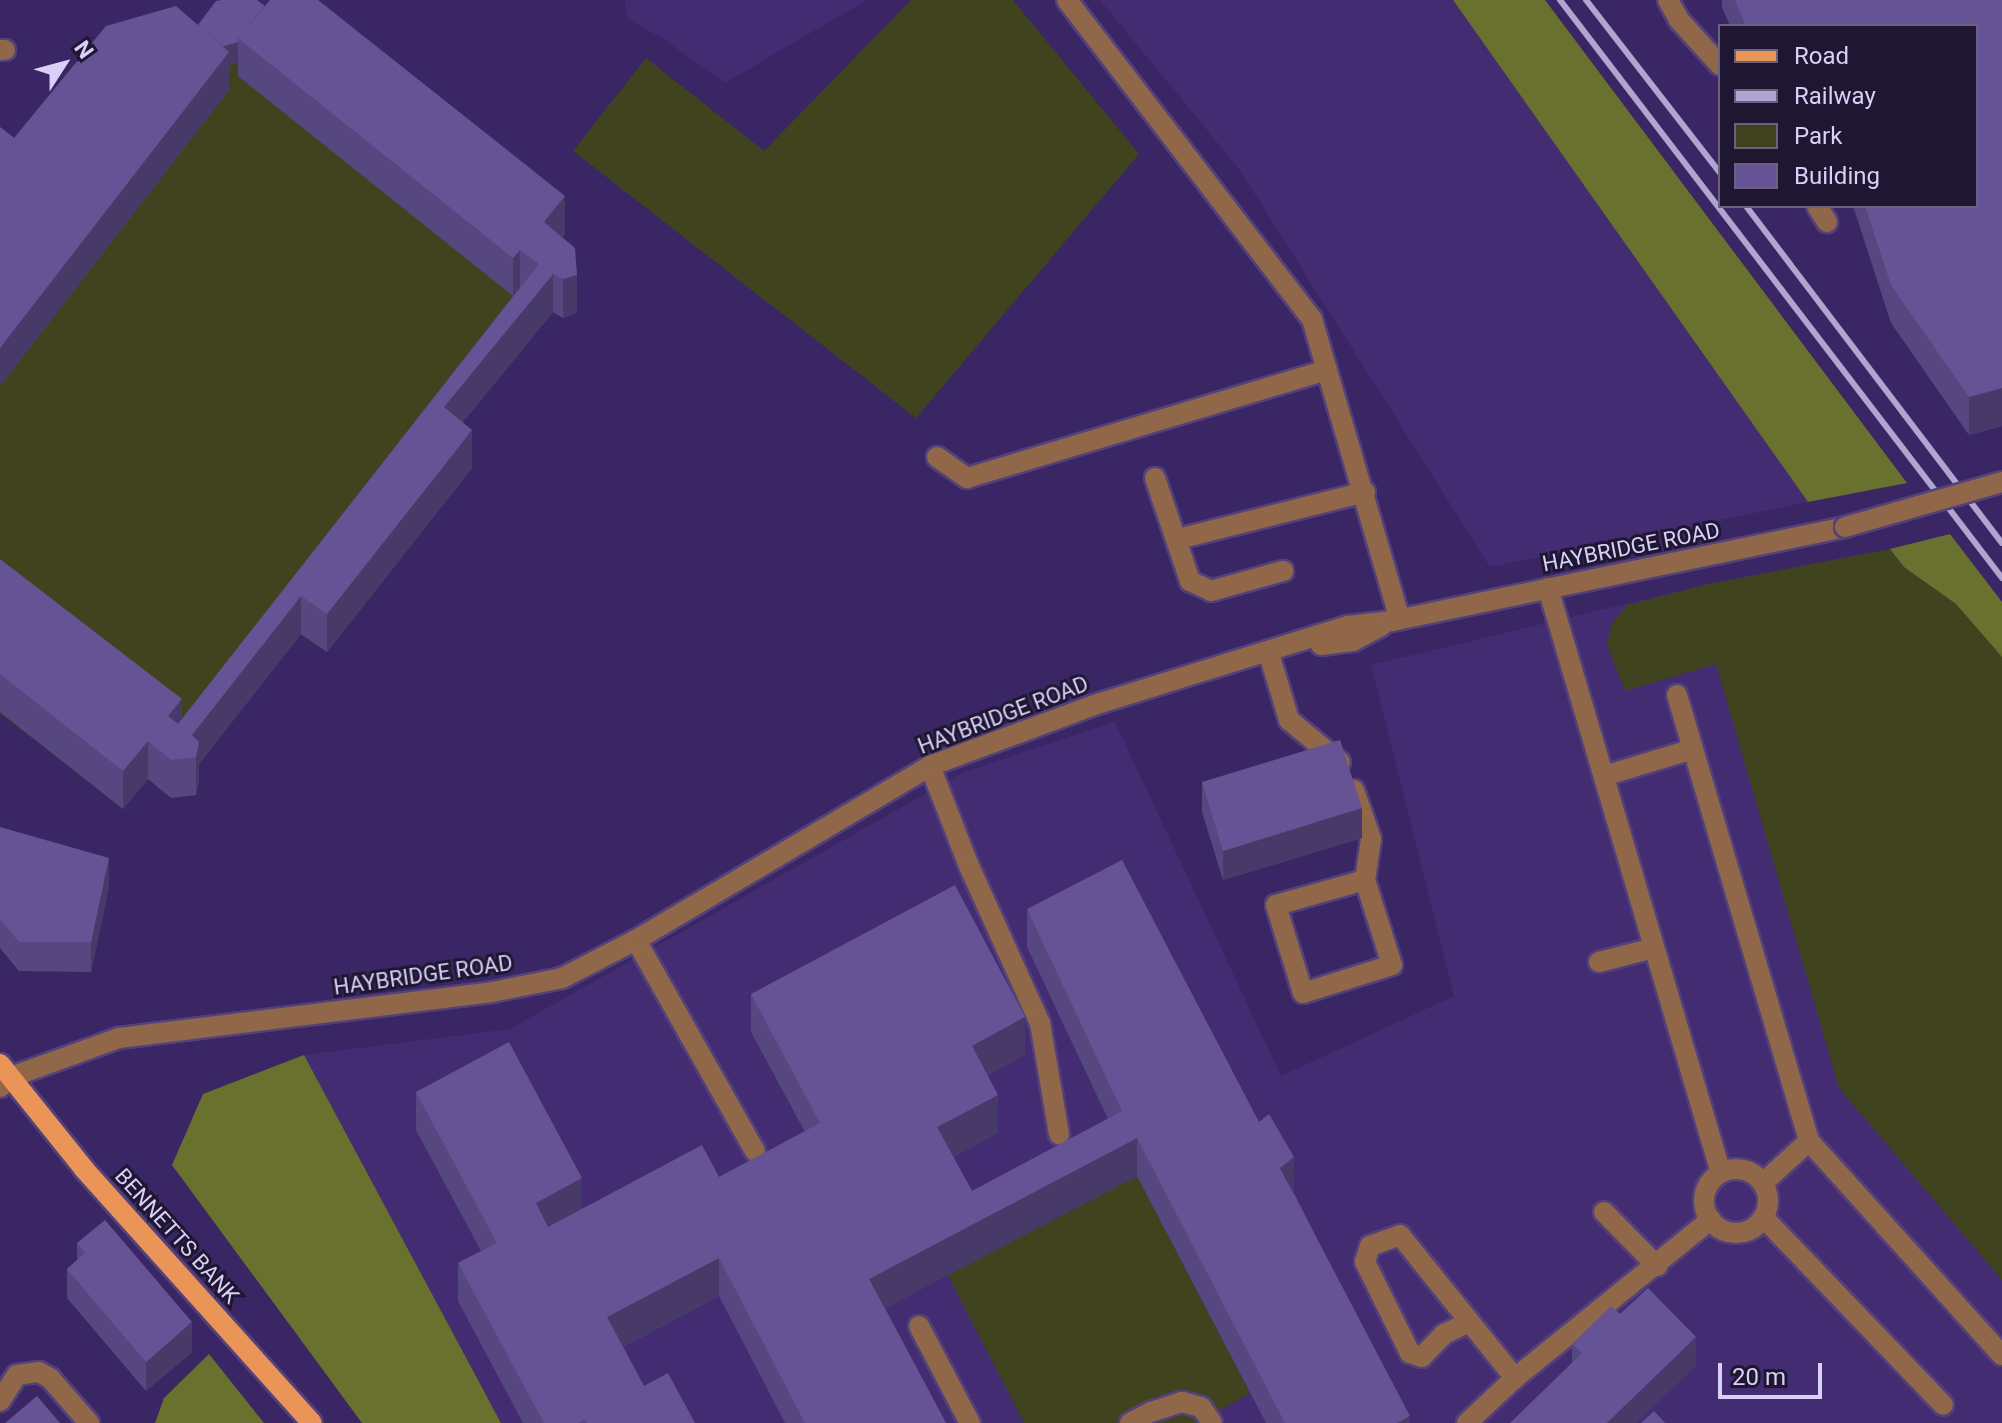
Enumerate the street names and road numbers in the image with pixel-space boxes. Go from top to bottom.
street label: HAYBRIDGE ROAD [1540,517,1722,577]
street label: HAYBRIDGE ROAD [914,670,1092,760]
street label: HAYBRIDGE ROAD [332,949,514,1001]
street label: BENNETTS BANK [109,1163,245,1309]

